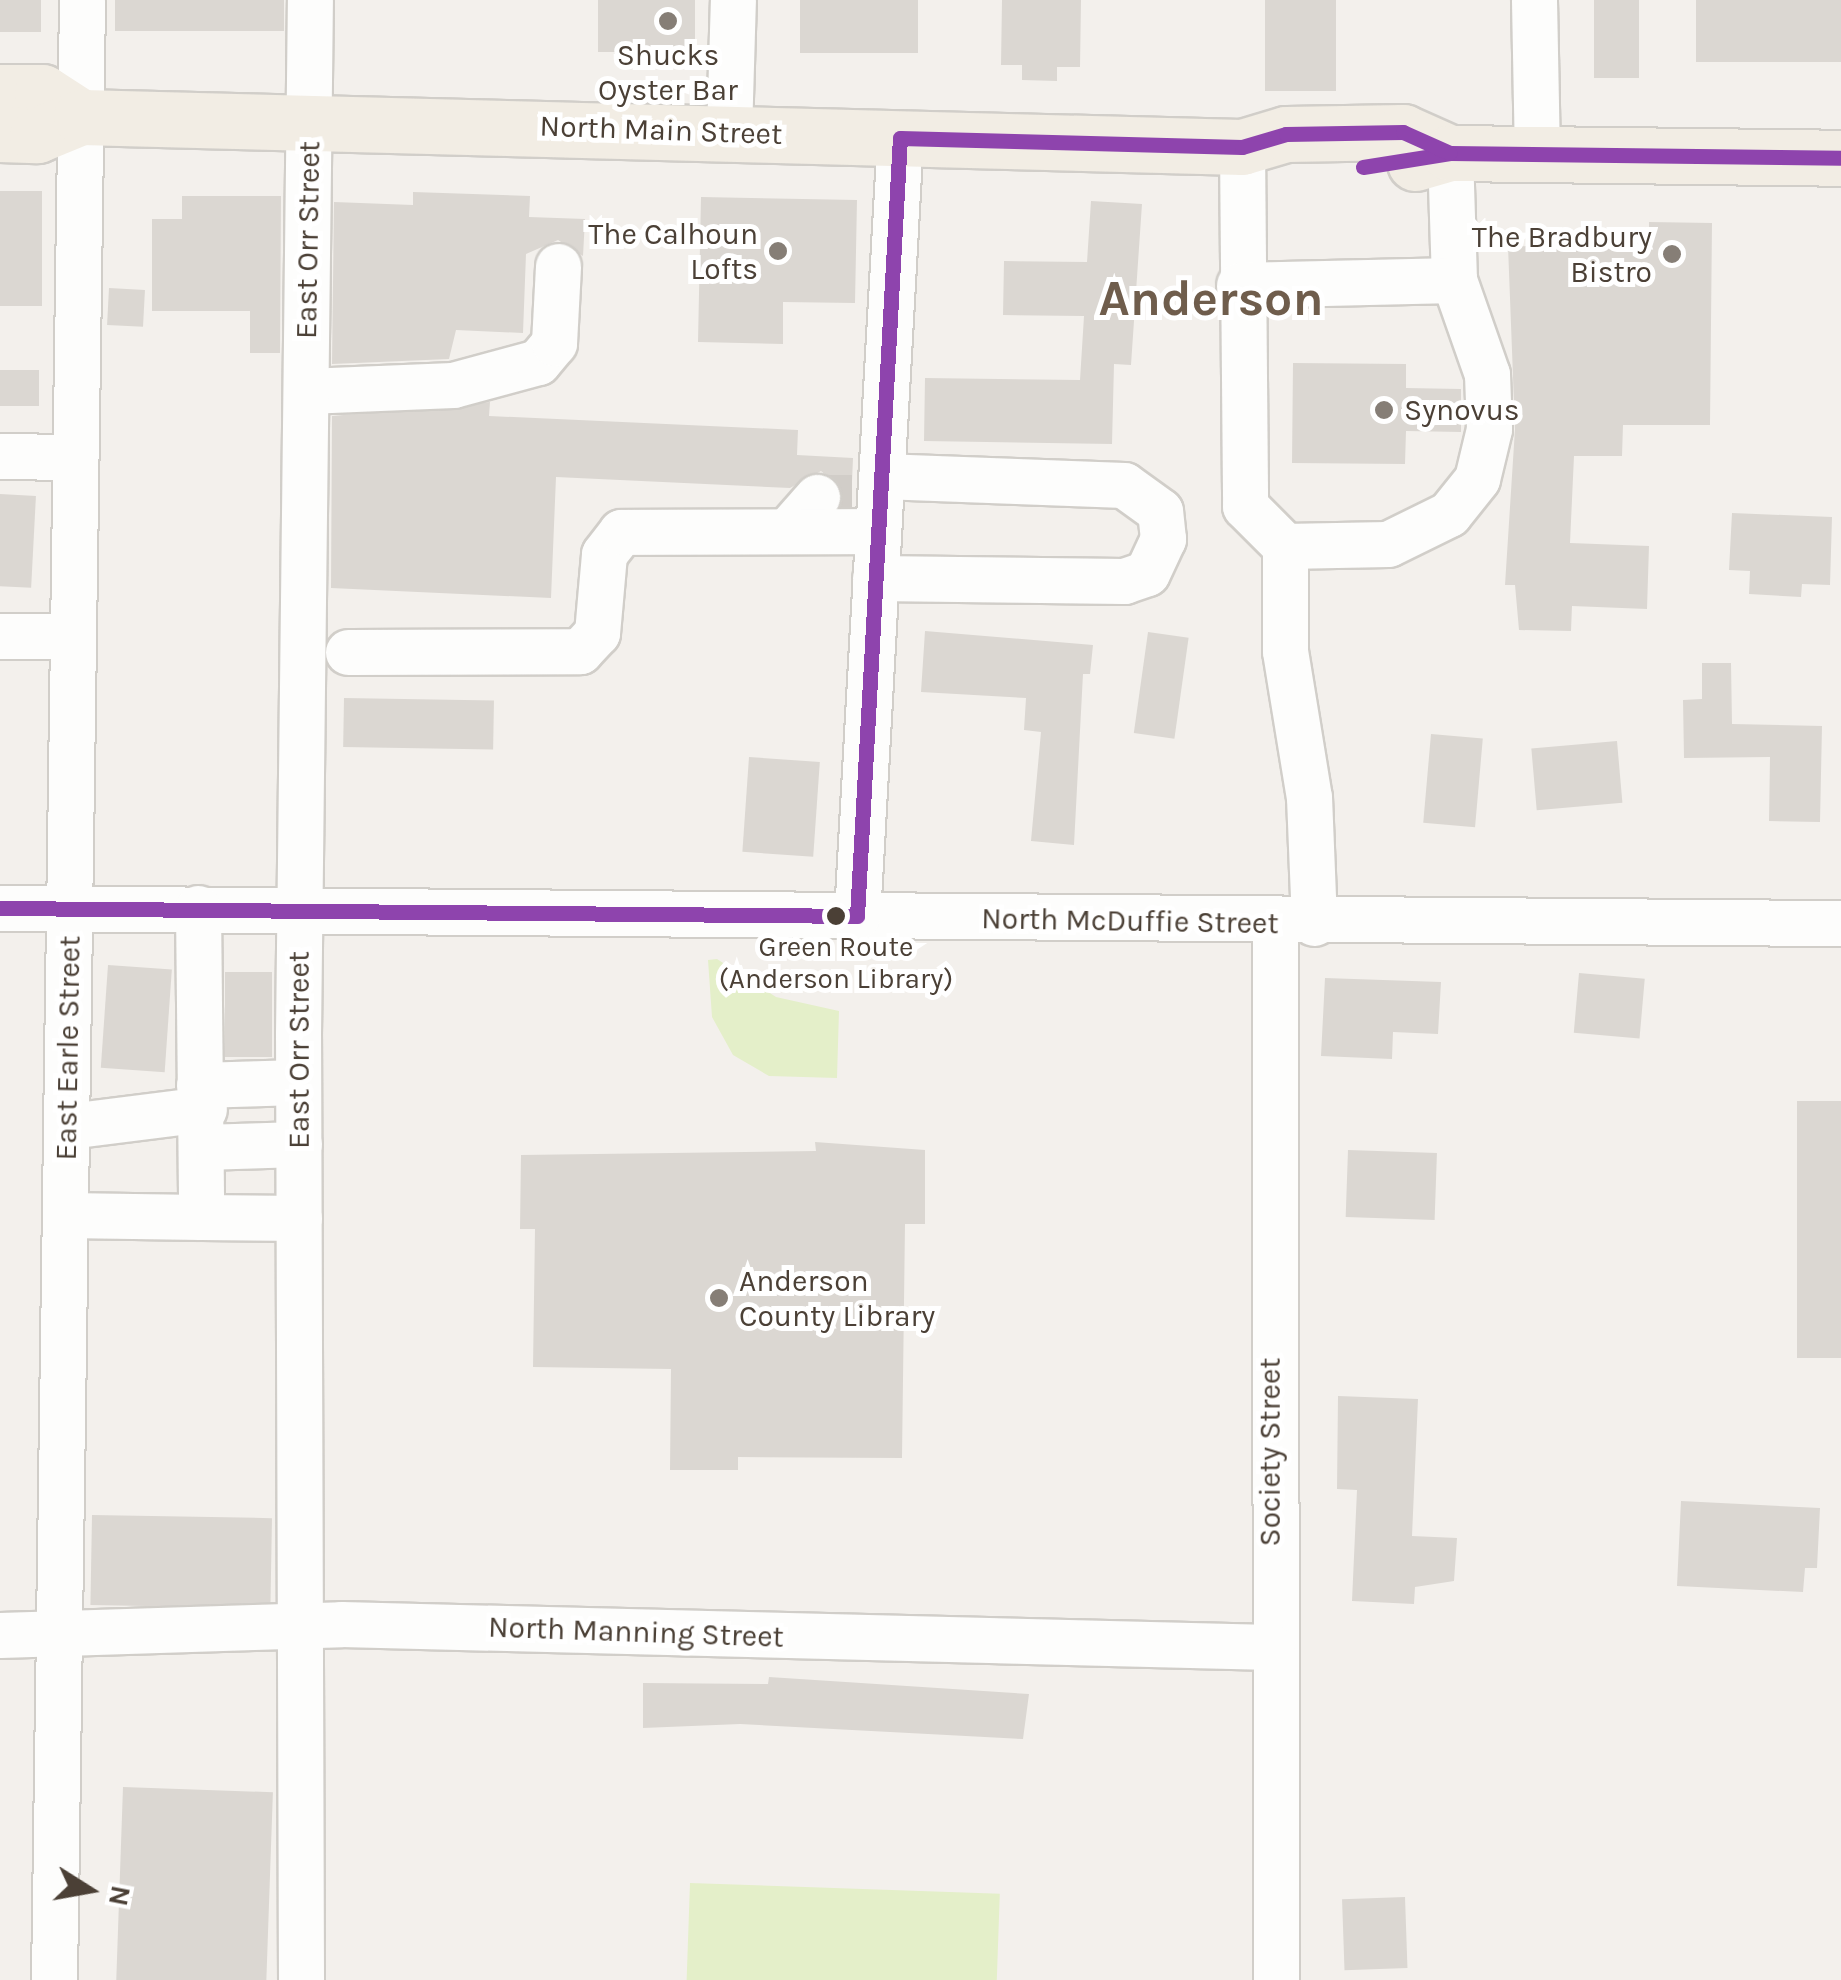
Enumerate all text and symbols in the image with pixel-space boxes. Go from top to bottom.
marker: Shucks Oyster Bar [657,10,679,32]
place label: Shucks Oyster Bar [598,37,738,108]
street label: North Main Street [539,108,783,152]
street label: East Orr Street [288,141,328,339]
place label: The Calhoun Lofts [588,216,758,286]
place label: The Bradbury Bistro [1472,219,1652,290]
marker: The Calhoun Lofts [767,240,789,262]
marker: The Bradbury Bistro [1661,243,1683,265]
district label: Anderson [1098,269,1324,329]
place label: Synovus [1404,392,1520,428]
marker: Synovus [1373,399,1395,421]
street label: North McDuffie Street [981,900,1279,942]
marker: Green Route (Anderson Library) [826,906,846,926]
place label: Green Route (Anderson Library) [719,930,953,996]
street label: East Earle Street [48,935,88,1161]
street label: East Orr Street [281,951,317,1149]
place label: Anderson County Library [739,1263,935,1334]
marker: Anderson County Library [708,1287,730,1309]
street label: Society Street [1252,1357,1288,1547]
street label: North Manning Street [488,1609,784,1655]
north arrow [40,1840,140,1940]
text: N [102,1883,138,1909]

